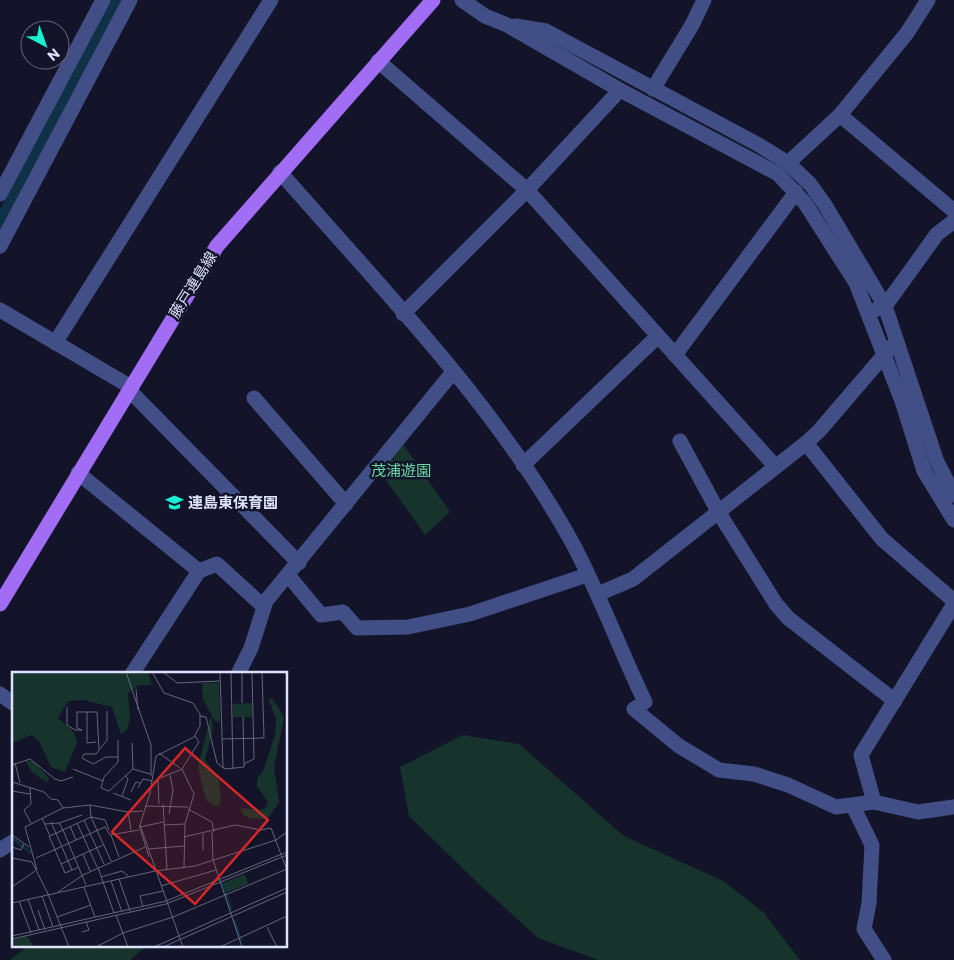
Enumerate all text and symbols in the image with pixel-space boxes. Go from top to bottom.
north arrow [20,20,70,70]
text: N [44,45,63,65]
street label: 藤戸連島線 [165,248,220,321]
park label: 茂浦遊園 [371,461,431,479]
school or university icon: 連島東保育園 [164,493,184,513]
place label: 連島東保育園 [188,493,278,511]
inset map [12,672,288,948]

